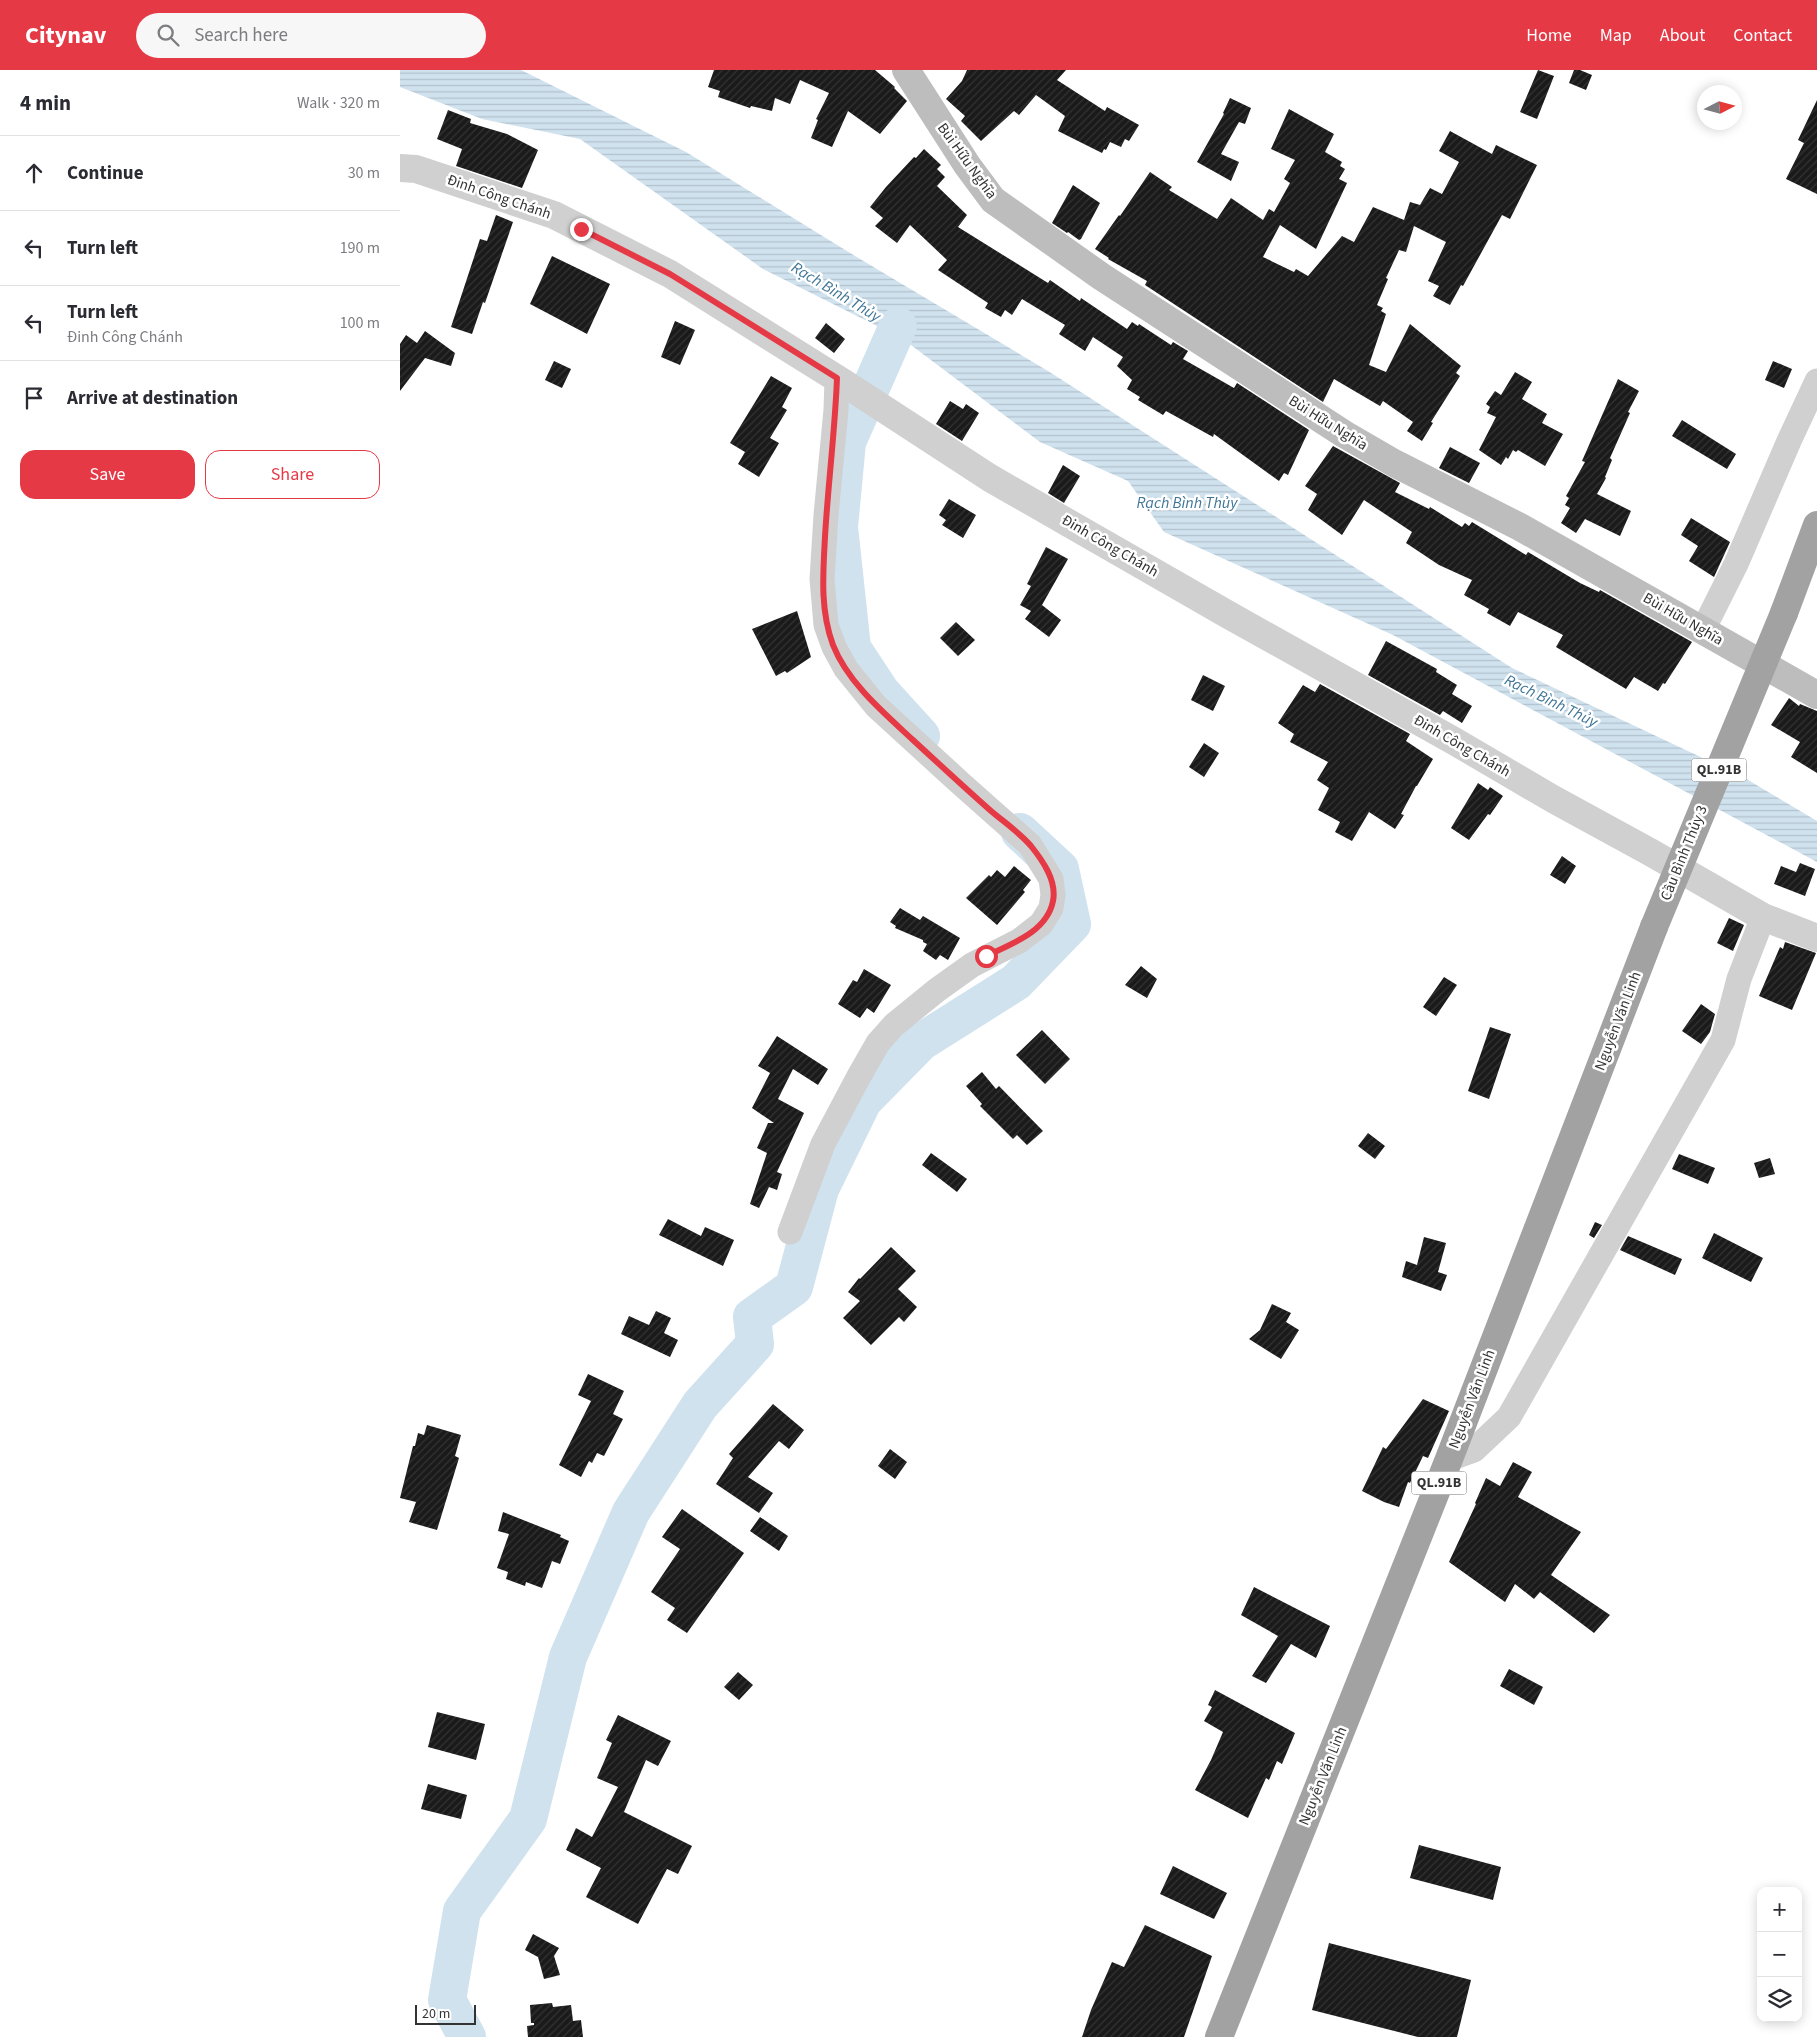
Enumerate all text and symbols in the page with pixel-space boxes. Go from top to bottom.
search box [136,13,486,58]
text: Citynav [25,18,106,53]
icon: search [154,21,182,49]
text: Search here [194,22,288,49]
text: Home [1526,23,1572,48]
text: Map [1600,23,1632,48]
text: About [1660,23,1705,48]
text: Contact [1733,23,1792,48]
north arrow [1697,85,1742,130]
text: 4 min [20,88,71,118]
text: Walk · 320 m [297,92,380,114]
street label: Bùi Hữu Nghĩa [932,119,1002,203]
icon: ahead [20,159,48,187]
text: Continue [67,160,144,187]
text: 30 m [348,162,380,184]
street label: Đinh Công Chánh [444,169,554,225]
route end [570,218,593,241]
icon: left [20,234,48,262]
text: Turn left [67,235,138,262]
text: 190 m [340,237,380,259]
water label: Rạch Bình Thủy [787,257,886,328]
text: Turn left [67,299,138,326]
icon: left [20,309,48,337]
text: 100 m [340,312,380,334]
text: Đinh Công Chánh [67,326,183,348]
icon: arrive [20,384,48,412]
text: Arrive at destination [67,385,238,412]
street label: Bùi Hữu Nghĩa [1285,390,1371,456]
button: Save [20,450,195,499]
button: Share [205,450,380,499]
water label: Rạch Bình Thủy [1137,492,1238,514]
street label: Đinh Công Chánh [1058,510,1162,582]
street label: Bùi Hữu Nghĩa [1639,588,1727,650]
water label: Rạch Bình Thủy [1501,669,1602,733]
street label: Đinh Công Chánh [1410,710,1514,782]
road number: QL.91B [1692,758,1746,782]
street label: Cầu Bình Thủy 3 [1655,802,1713,904]
route start [975,945,998,968]
street label: Nguyễn Văn Linh [1589,968,1647,1074]
street label: Nguyễn Văn Linh [1443,1346,1501,1452]
road number: QL.91B [1412,1472,1466,1495]
street label: Nguyễn Văn Linh [1294,1724,1352,1828]
map controls [1757,1887,1802,2022]
button: + [1757,1887,1802,1932]
button: − [1757,1932,1802,1977]
button: layers [1757,1977,1802,2022]
scale bar [415,2002,476,2025]
text: 20 m [422,2004,450,2024]

